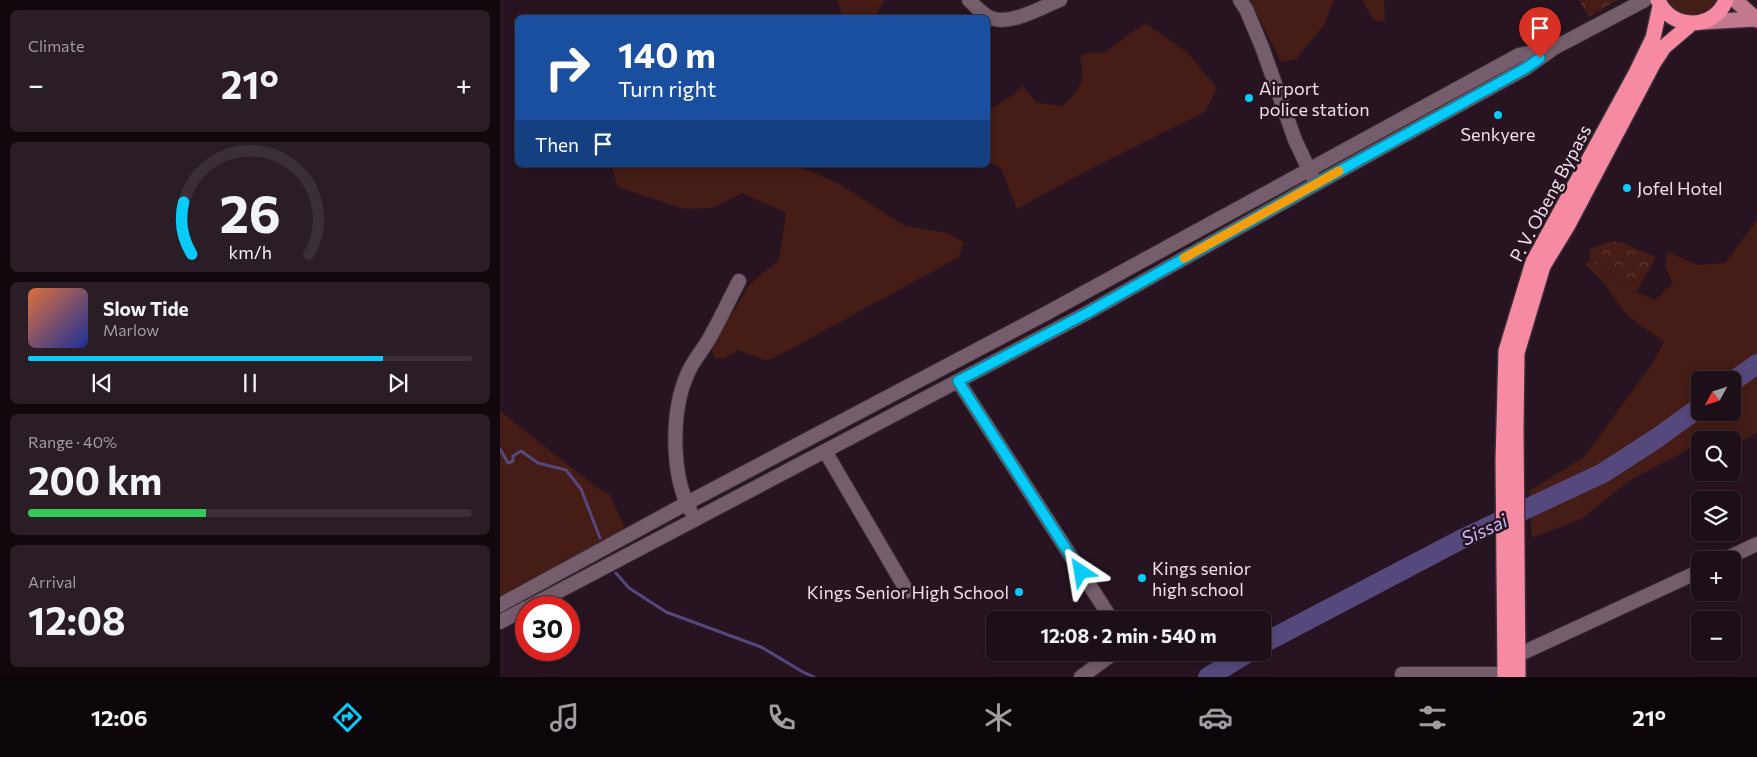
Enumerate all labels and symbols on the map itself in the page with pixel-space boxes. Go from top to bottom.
pin [1519,7,1561,58]
place label: Airport police station [1259,77,1369,120]
marker: Airport police station [1243,92,1255,104]
marker: Senkyere [1492,109,1504,121]
street label: P. V. Obeng Bypass [1505,121,1595,265]
place label: Senkyere [1461,123,1536,145]
place label: Jofel Hotel [1637,177,1722,199]
marker: Jofel Hotel [1621,182,1633,194]
north arrow [1691,371,1741,421]
water label: Sissai [1457,508,1512,550]
position arrow [1054,545,1106,597]
place label: Kings senior high school [1152,557,1251,600]
marker: Kings senior high school [1136,572,1148,584]
place label: Kings Senior High School [807,581,1009,603]
marker: Kings Senior High School [1013,586,1025,598]
speed limit sign: 30 [515,596,580,661]

